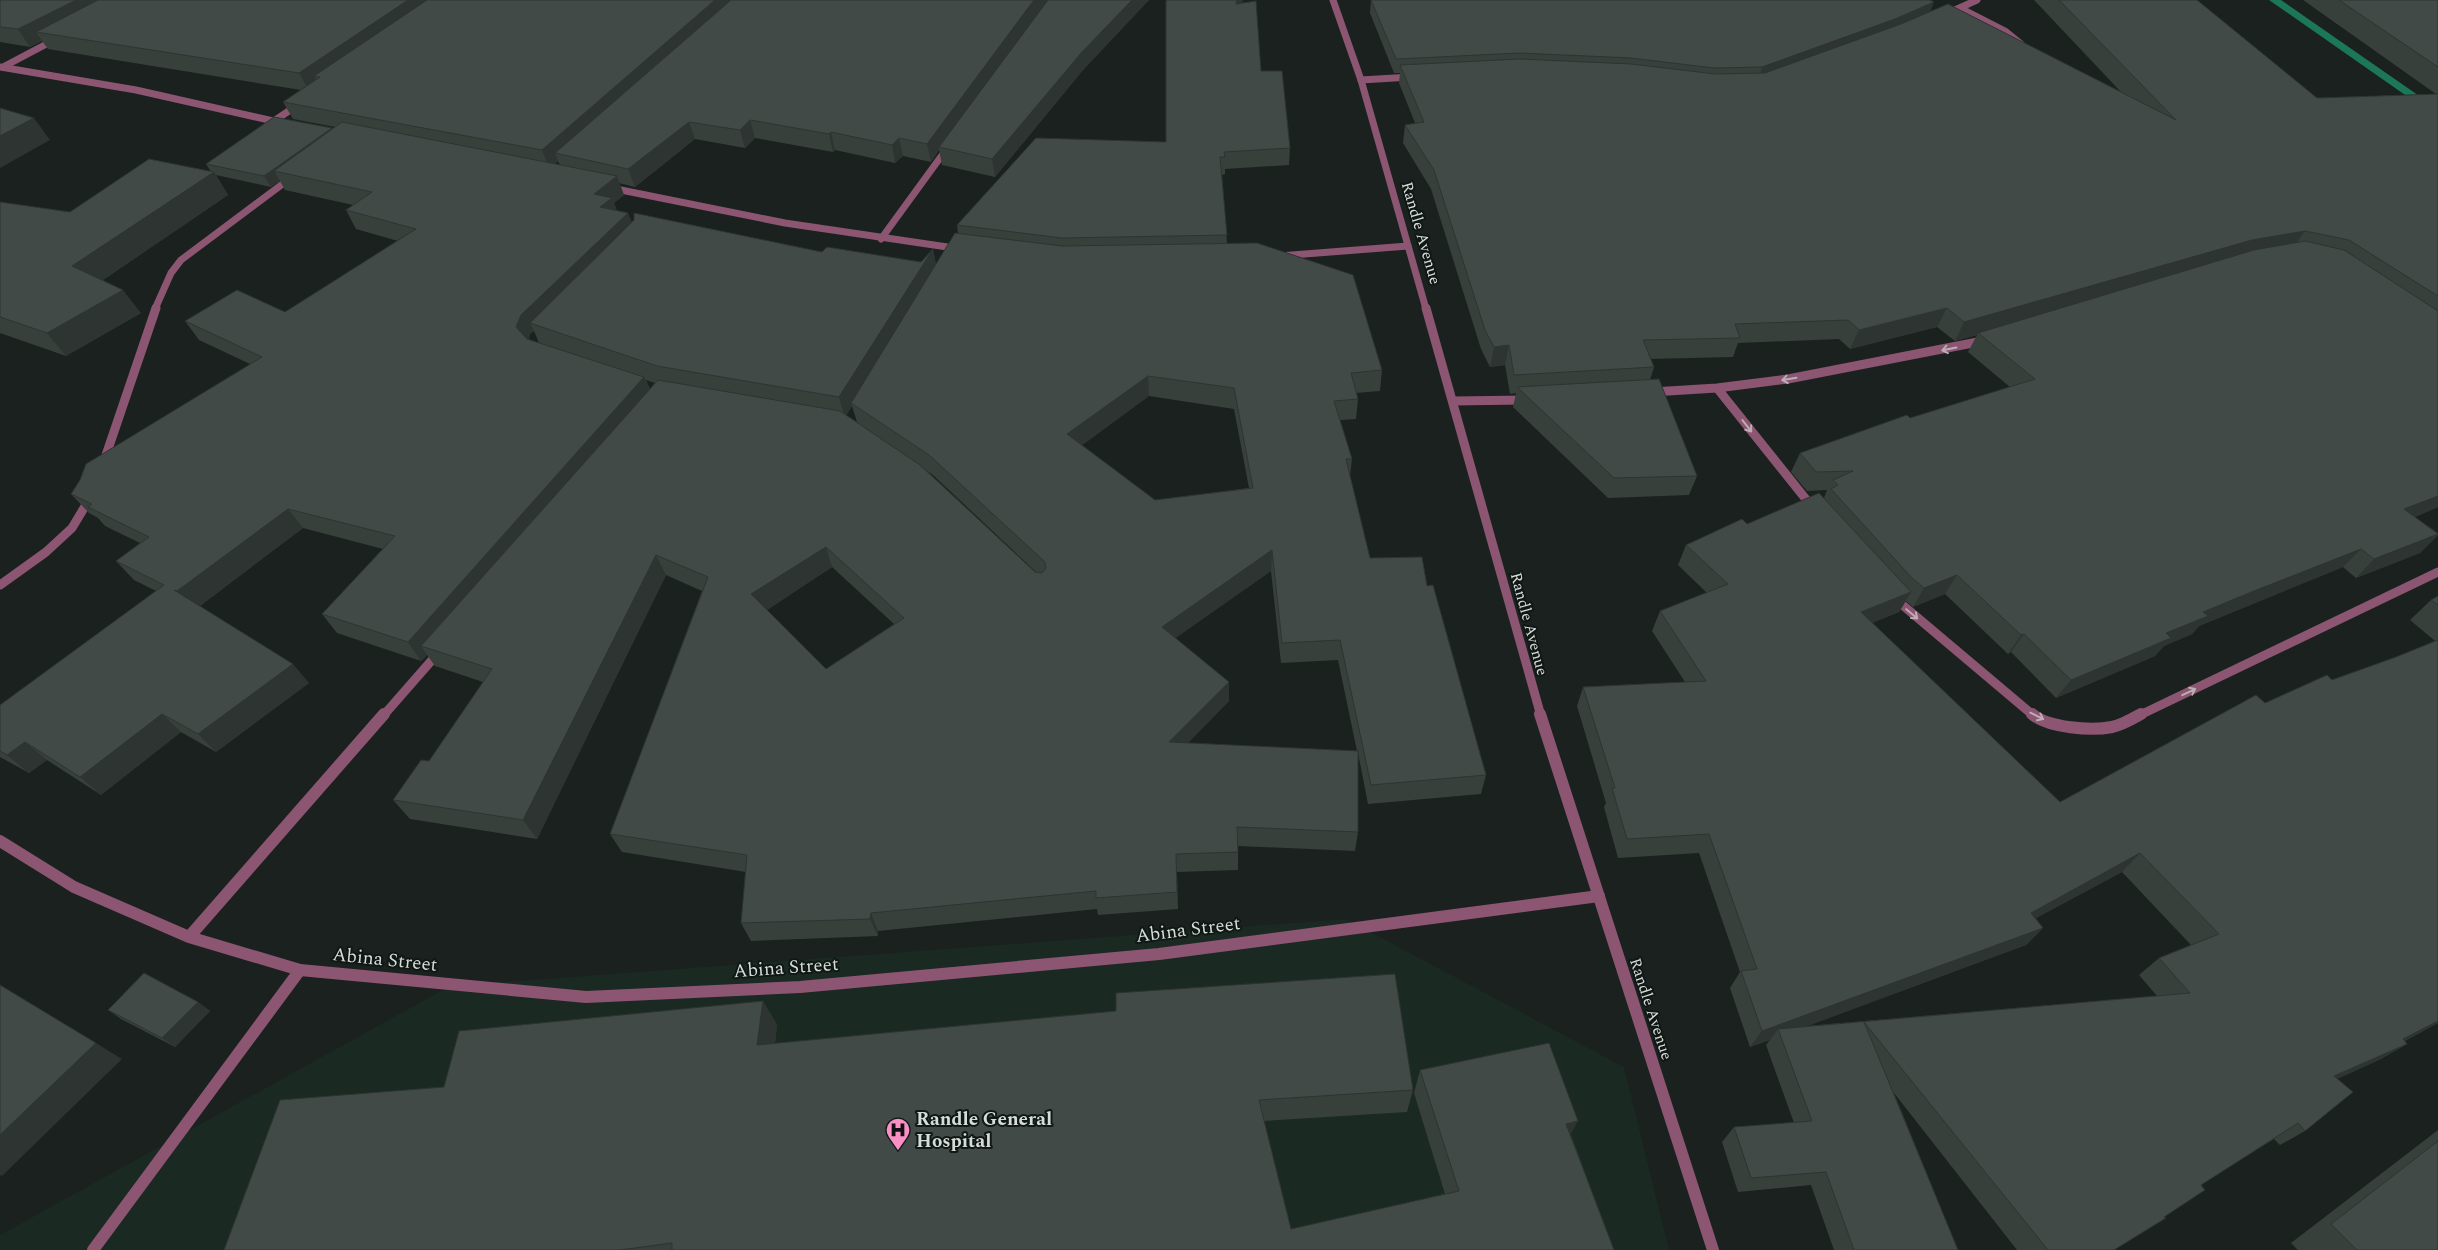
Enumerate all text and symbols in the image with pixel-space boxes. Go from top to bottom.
street label: Randle Avenue [1395,179,1447,287]
one-way arrow [1941,344,1957,354]
one-way arrow [1781,374,1797,384]
one-way arrow [1742,419,1752,433]
street label: Randle Avenue [1504,570,1554,678]
one-way arrow [1905,608,1918,619]
one-way arrow [2181,687,2196,696]
one-way arrow [2030,711,2045,721]
street label: Abina Street [1134,909,1242,951]
street label: Abina Street [331,940,439,980]
street label: Abina Street [732,950,840,986]
street label: Randle Avenue [1623,955,1679,1063]
place label: Randle General Hospital [916,1105,1052,1156]
hospital icon: Randle General Hospital [885,1117,911,1151]

